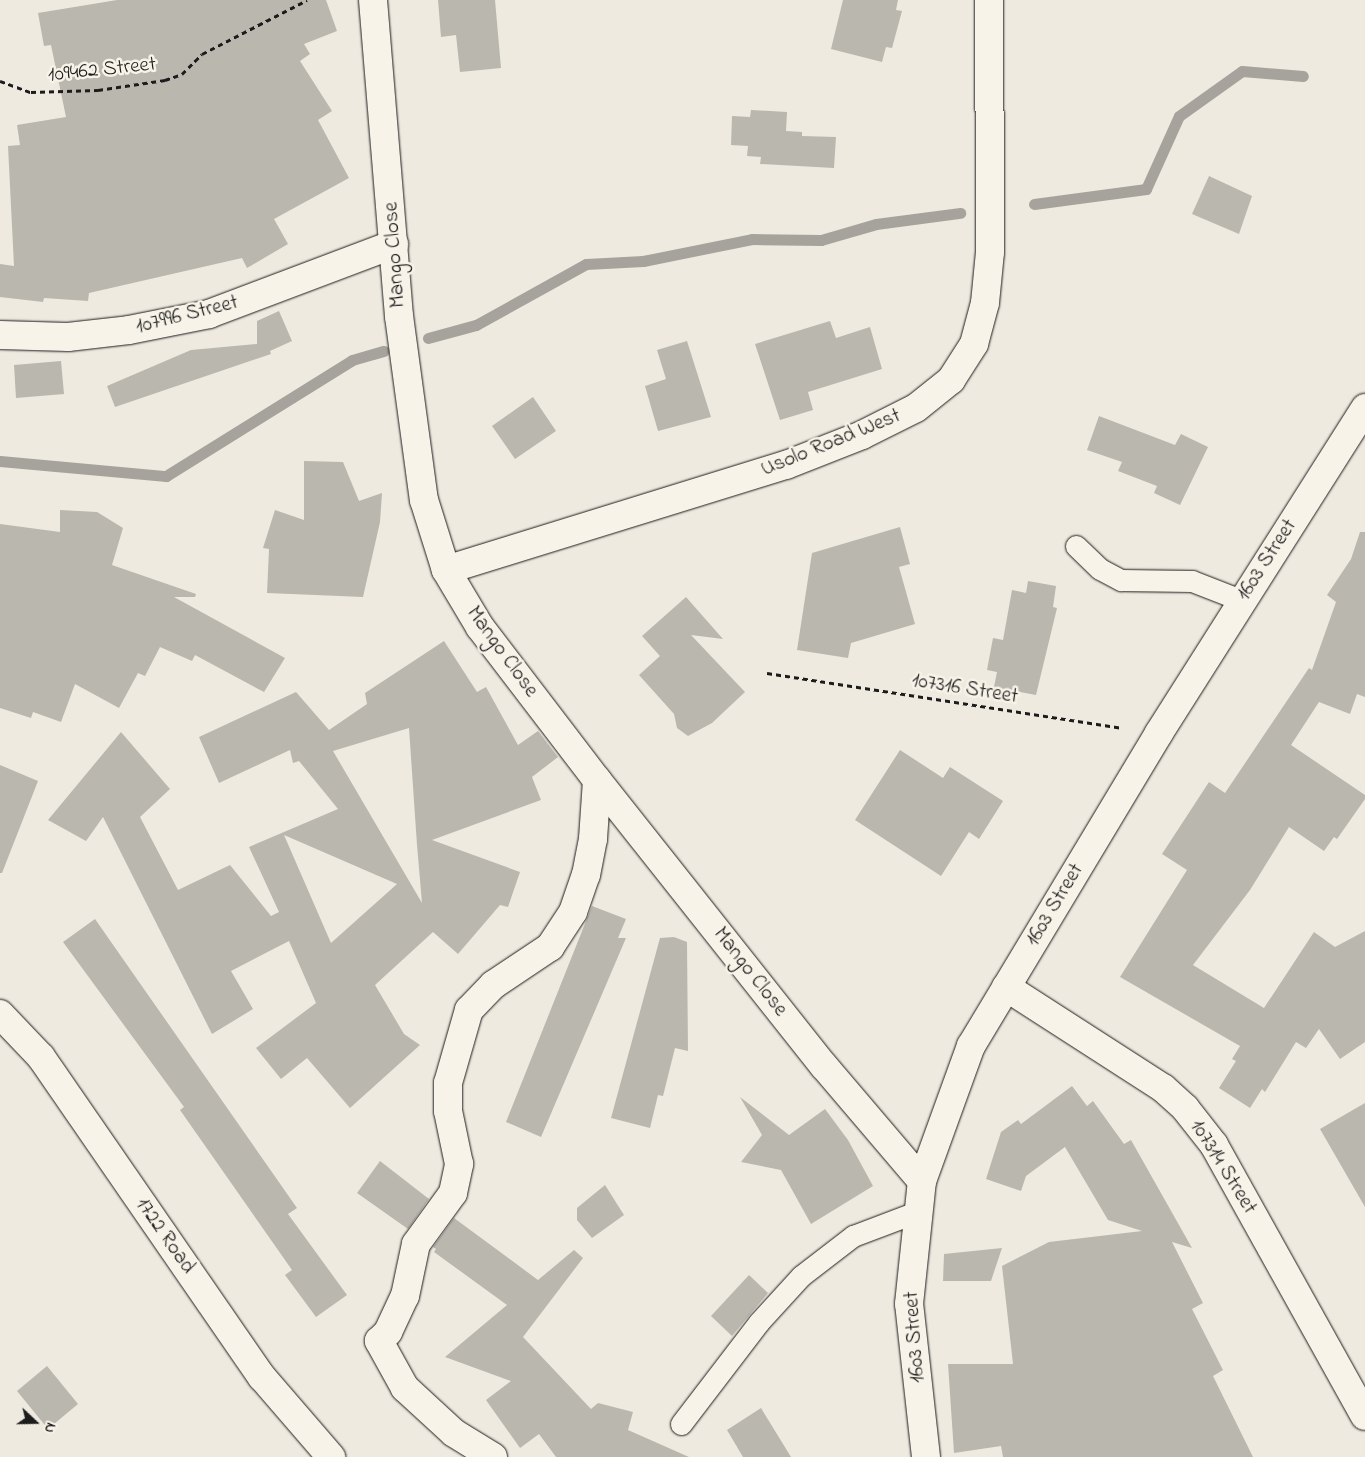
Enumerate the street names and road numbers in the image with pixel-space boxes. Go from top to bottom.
street label: 109462 Street [47,52,157,88]
street label: Mango Close [379,201,411,309]
street label: 107996 Street [133,290,241,340]
street label: Usolo Road West [758,404,904,482]
street label: 1603 Street [1231,515,1303,605]
street label: Mango Close [461,602,543,702]
street label: 107316 Street [910,668,1020,710]
street label: 1603 Street [1021,859,1089,951]
street label: Mango Close [707,922,793,1022]
street label: 107314 Street [1184,1115,1262,1219]
street label: 1722 Road [130,1193,200,1279]
street label: 1603 Street [899,1290,931,1384]

